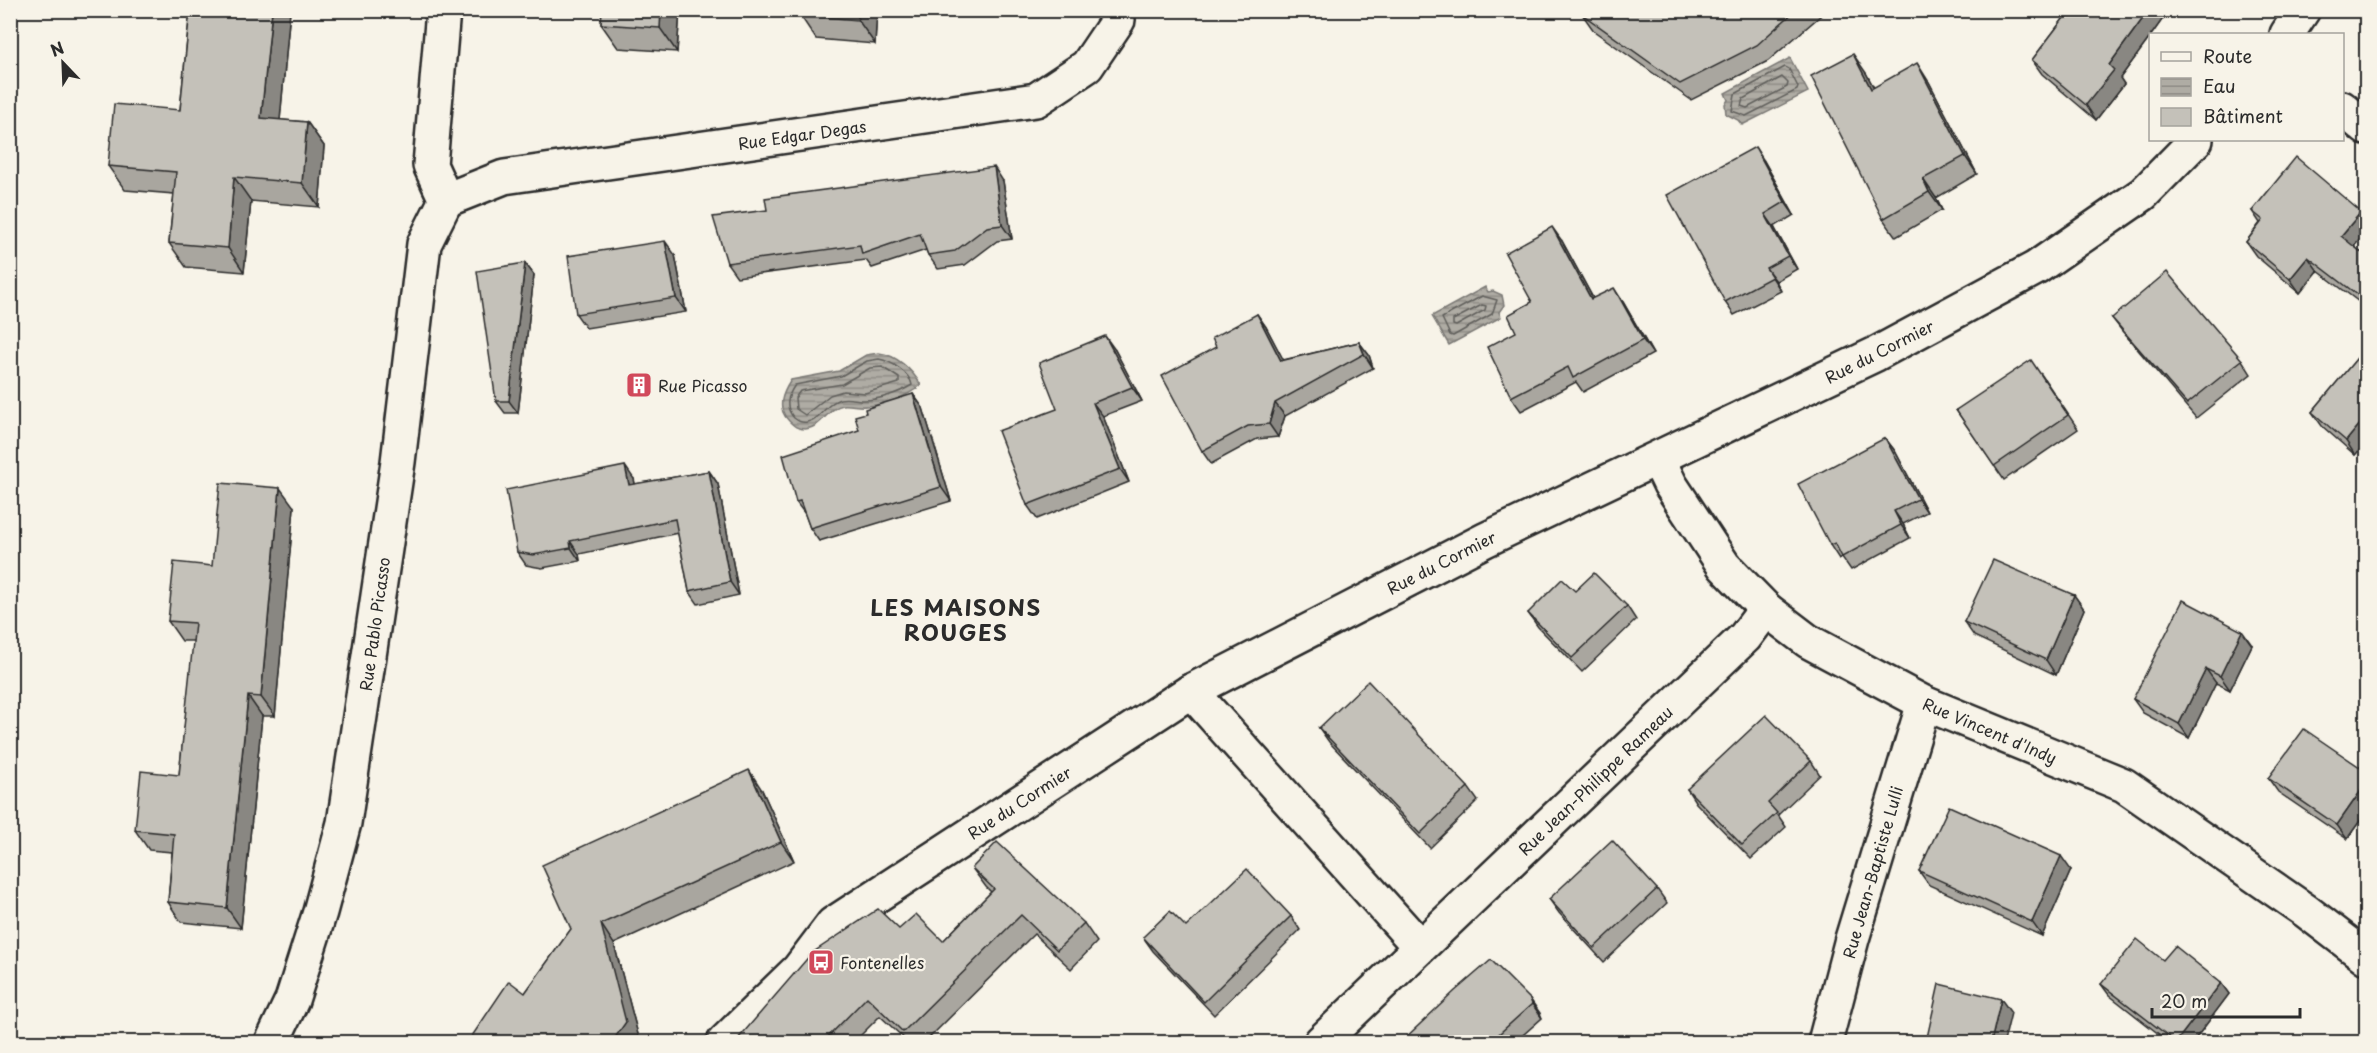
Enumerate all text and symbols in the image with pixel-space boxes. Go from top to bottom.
north arrow [33,33,93,93]
legend [2149,33,2344,141]
text: N [46,35,67,62]
text: Route [2203,42,2253,69]
text: Eau [2203,72,2235,99]
text: Bâtiment [2203,102,2283,129]
street label: Rue Edgar Degas [736,113,868,155]
street label: Rue du Cormier [1820,313,1938,389]
building icon: Rue Picasso [624,370,654,400]
place label: Rue Picasso [658,373,747,397]
street label: Rue du Cormier [1382,524,1500,600]
street label: Rue Pablo Picasso [353,555,395,693]
district label: LES MAISONS ROUGES [870,590,1042,648]
street label: Rue Vincent d'Indy [1919,691,2061,769]
street label: Rue Jean-Philippe Rameau [1512,700,1678,860]
street label: Rue du Cormier [963,759,1076,844]
street label: Rue Jean-Baptiste Lulli [1836,783,1908,961]
bus stop icon: Fontenelles [806,947,836,977]
place label: Fontenelles [840,950,924,974]
scale bar [2152,981,2300,1019]
text: 20 m [2161,987,2207,1014]

